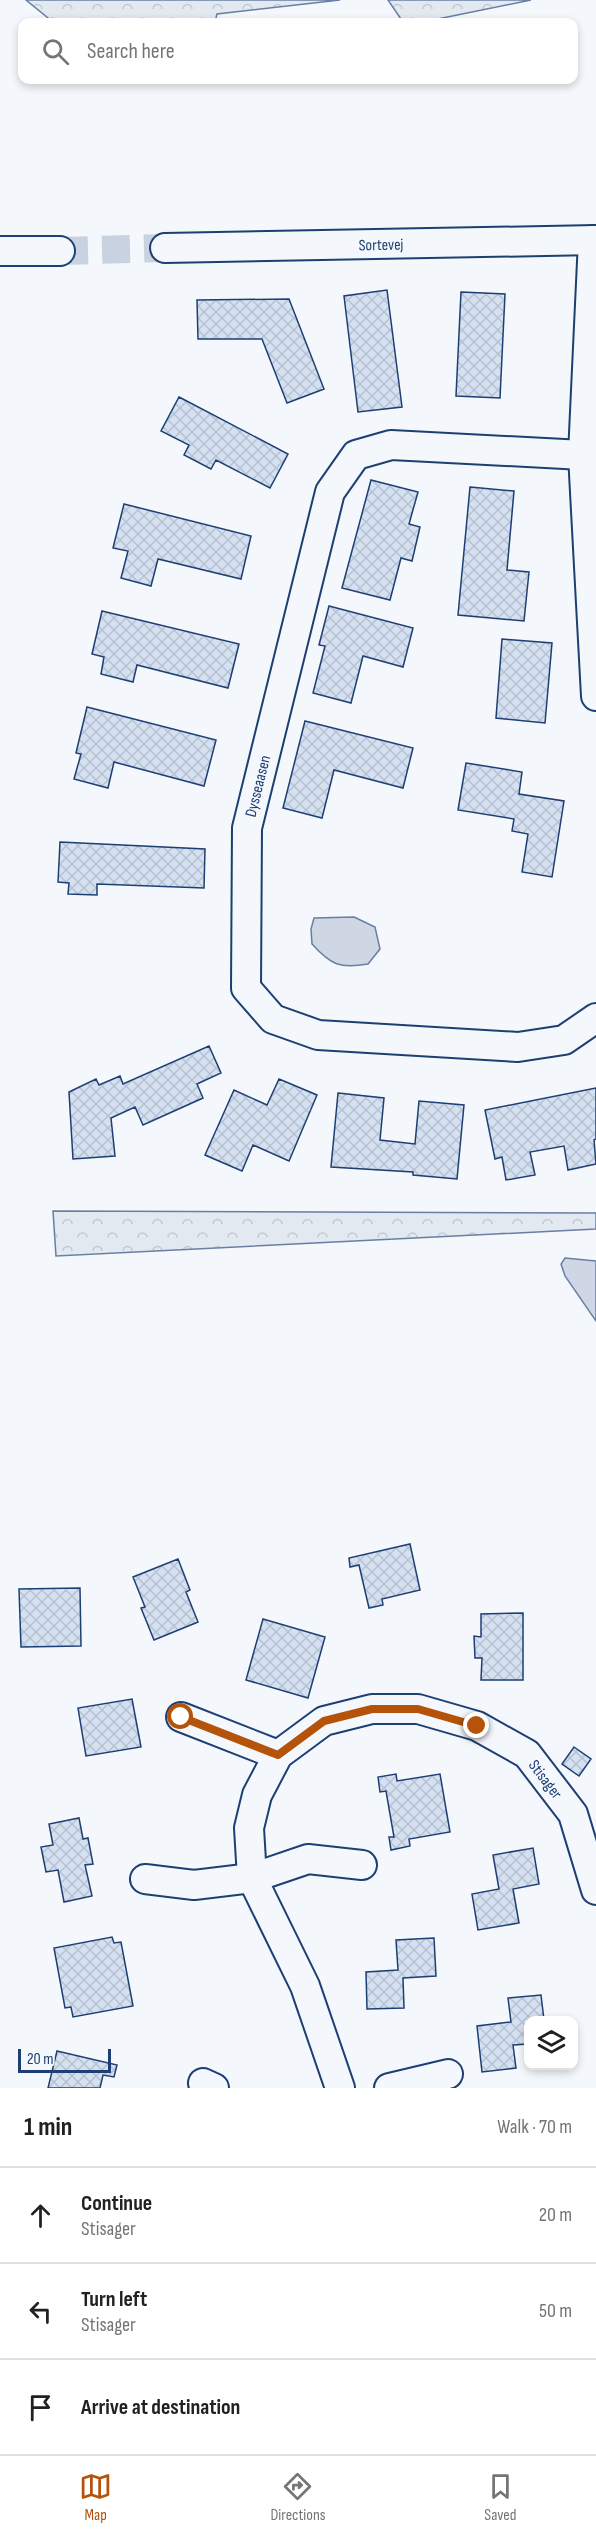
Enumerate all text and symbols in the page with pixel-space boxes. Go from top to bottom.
search box [18,18,578,84]
icon: search [39,35,72,68]
text: Search here [87,38,174,65]
street label: Sortevej [358,236,404,255]
street label: Dysseaasen [242,753,275,819]
route start [167,1703,193,1729]
route end [463,1712,489,1738]
street label: Stisager [524,1756,566,1803]
map controls [524,2016,578,2070]
button: layers [524,2016,578,2070]
scale bar [18,2046,111,2074]
text: 20 m [27,2050,54,2069]
text: 1 min [24,2112,72,2143]
text: Walk · 70 m [497,2115,572,2139]
text: Continue [81,2190,152,2217]
icon: ahead [24,2199,57,2232]
text: 20 m [539,2203,572,2227]
text: Stisager [81,2217,136,2241]
text: Turn left [81,2286,147,2313]
icon: left [24,2295,57,2328]
text: 50 m [539,2299,572,2323]
text: Stisager [81,2313,136,2337]
icon: arrive [24,2391,57,2424]
text: Arrive at destination [81,2394,240,2421]
tab: Map [79,2470,112,2525]
tab: Directions [270,2470,326,2525]
tab: Saved [484,2470,517,2525]

